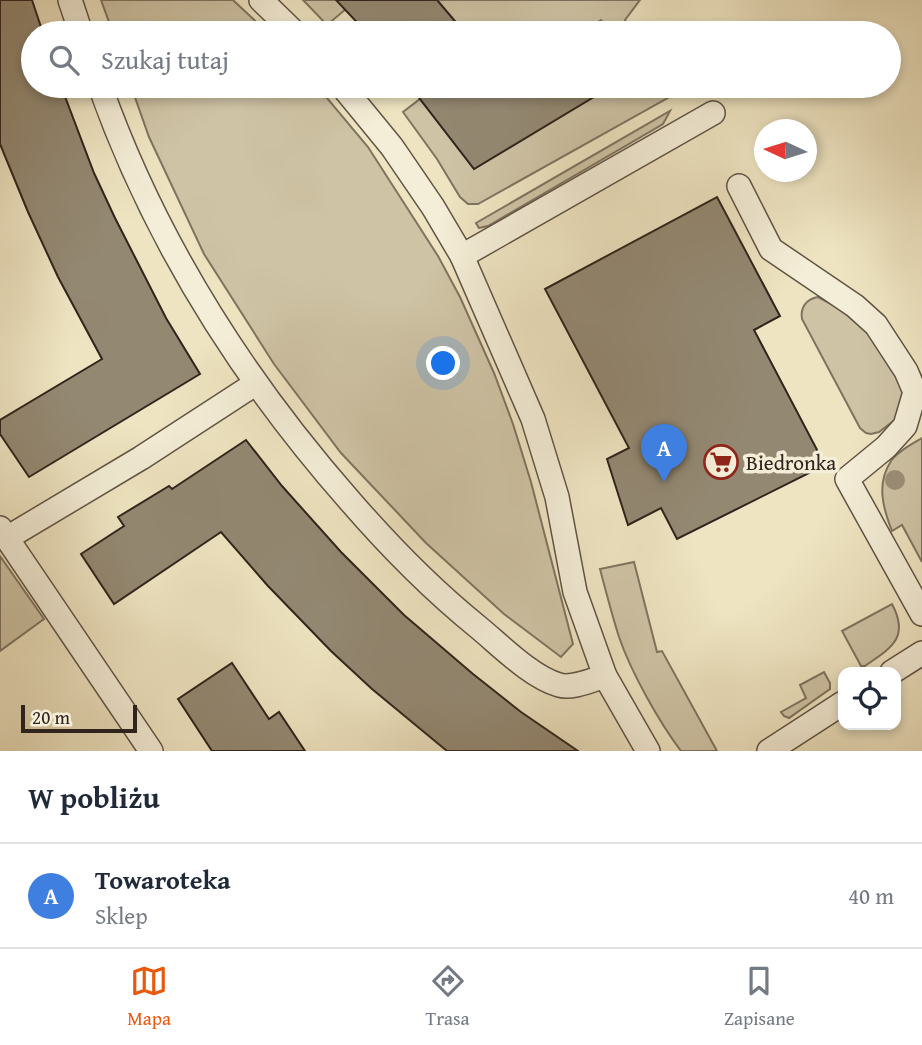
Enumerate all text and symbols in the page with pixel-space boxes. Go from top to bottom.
search box [21,21,901,98]
text: Szukaj tutaj [101,40,229,79]
icon: search [45,41,83,79]
north arrow [754,119,817,182]
your location [426,346,460,380]
pin: A [641,424,687,482]
supermarket icon: Biedronka [702,443,740,481]
place label: Biedronka [746,447,836,478]
map controls [838,667,901,730]
button: locate [838,667,901,730]
scale bar [21,702,136,734]
text: 20 m [32,703,70,731]
text: W pobliżu [28,775,160,819]
text: Towaroteka [95,860,231,899]
text: A [44,879,58,912]
text: 40 m [848,879,894,912]
text: Sklep [95,899,148,932]
tab: Mapa [127,962,171,1032]
tab: Trasa [426,962,469,1032]
tab: Zapisane [724,962,795,1032]

